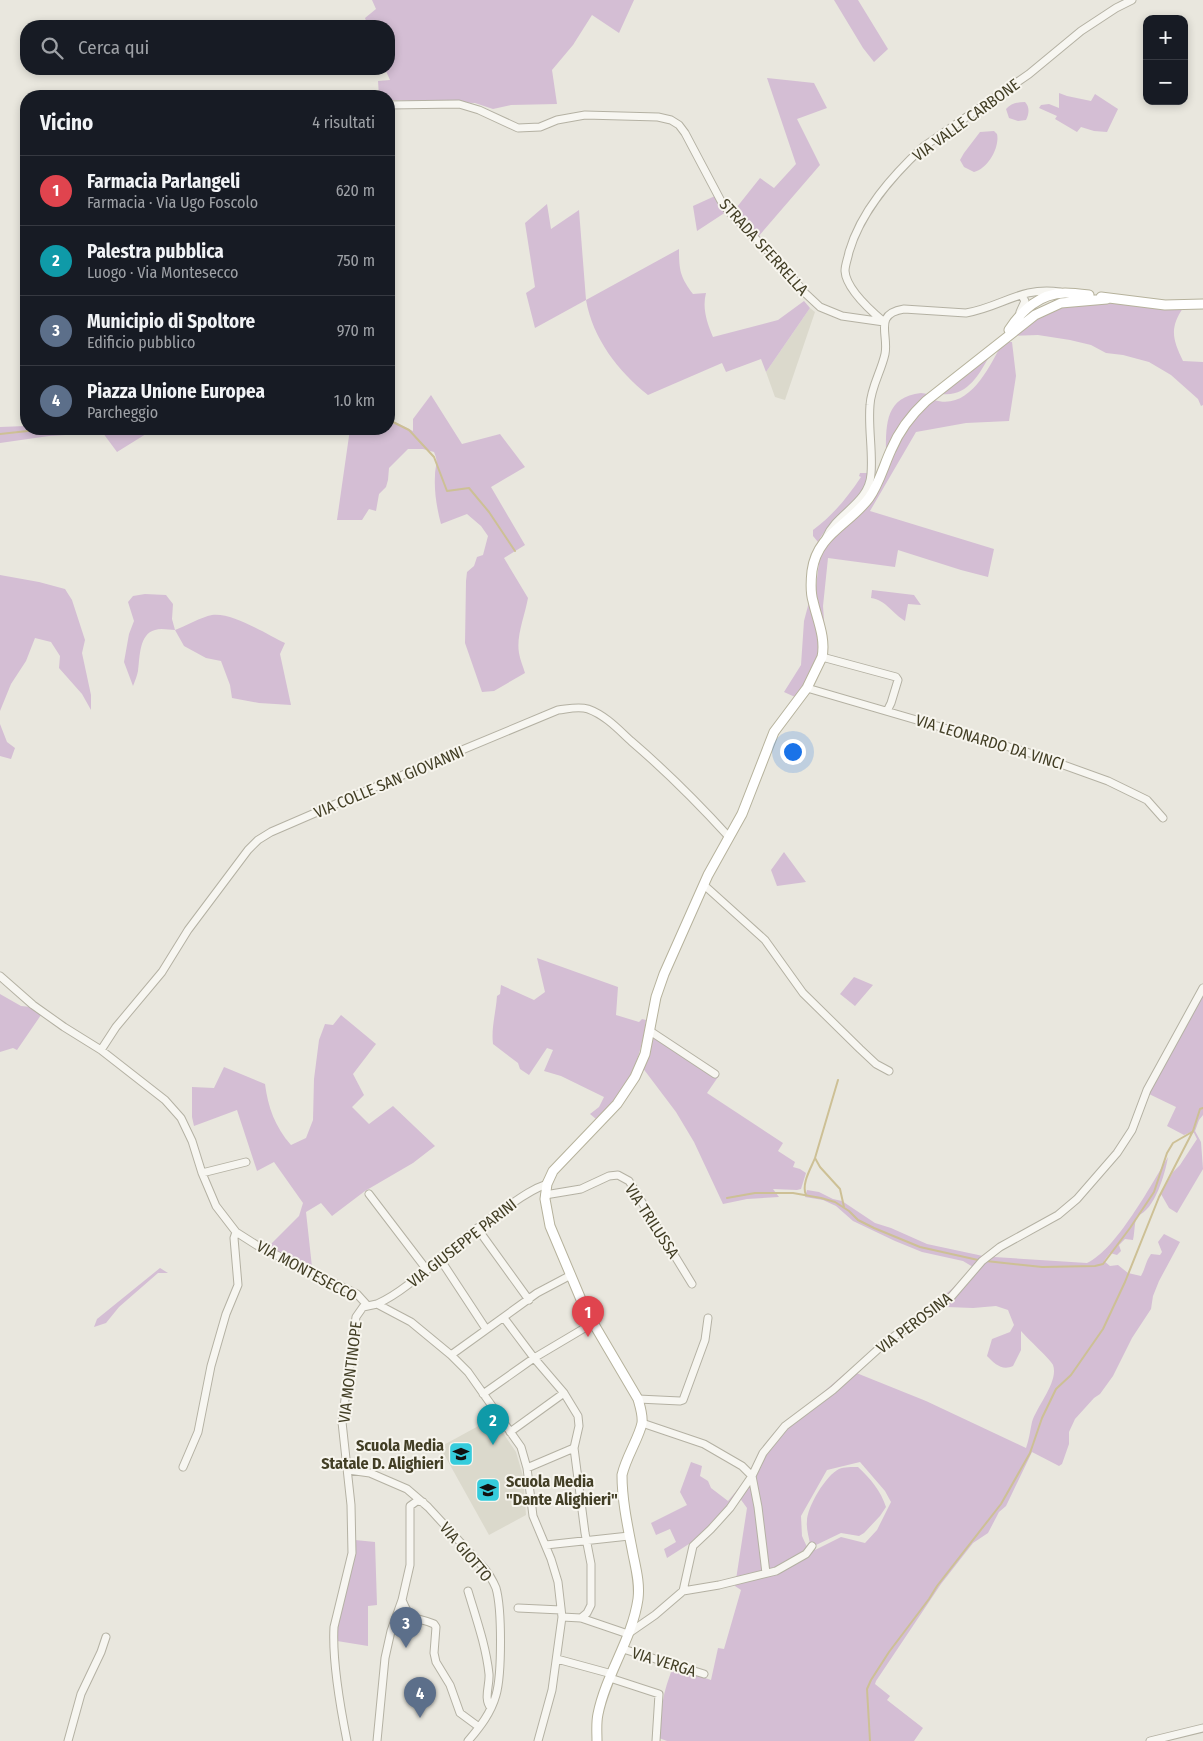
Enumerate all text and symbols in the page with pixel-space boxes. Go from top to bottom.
map controls [1143,15,1188,105]
button: + [1143,15,1188,60]
search box [20,20,395,75]
icon: search [38,34,66,62]
text: Cerca qui [78,36,149,59]
button: − [1143,60,1188,105]
street label: VIA VALLE CARBONE [909,75,1023,165]
text: Vicino [40,110,93,136]
text: 4 risultati [312,113,375,132]
text: Farmacia Parlangeli [87,170,240,193]
text: 1 [53,181,59,200]
text: 620 m [336,181,375,200]
text: Farmacia · Via Ugo Foscolo [87,193,258,212]
street label: STRADA SFERRELLA [716,195,813,300]
text: Palestra pubblica [87,240,224,263]
text: 2 [52,251,60,270]
text: 750 m [337,251,375,270]
text: Luogo · Via Montesecco [87,263,238,282]
text: Municipio di Spoltore [87,310,255,333]
text: 3 [52,321,60,340]
text: 970 m [337,321,375,340]
text: Edificio pubblico [87,333,195,352]
text: Piazza Unione Europea [87,380,265,403]
text: 4 [52,391,60,410]
text: 1.0 km [334,391,375,410]
text: Parcheggio [87,403,158,422]
street label: VIA LEONARDO DA VINCI [913,710,1067,774]
your location [780,739,806,765]
street label: VIA COLLE SAN GIOVANNI [311,742,467,822]
street label: VIA TRILUSSA [621,1180,683,1262]
street label: VIA GIUSEPPE PARINI [404,1194,520,1292]
street label: VIA MONTESECCO [253,1237,361,1305]
street label: VIA PEROSINA [873,1288,956,1357]
pin: 1 [572,1296,604,1337]
street label: VIA MONTINOPE [334,1320,366,1424]
pin: 2 [477,1404,509,1445]
place label: Scuola Media Statale D. Alighieri [321,1436,444,1473]
school or university icon: Scuola Media Statale D. Alighieri [448,1441,474,1467]
place label: Scuola Media "Dante Alighieri" [506,1472,618,1509]
school or university icon: Scuola Media "Dante Alighieri" [475,1477,501,1503]
street label: VIA GIOTTO [436,1518,496,1586]
pin: 3 [390,1607,422,1648]
street label: VIA VERGA [630,1643,699,1681]
pin: 4 [404,1677,436,1718]

